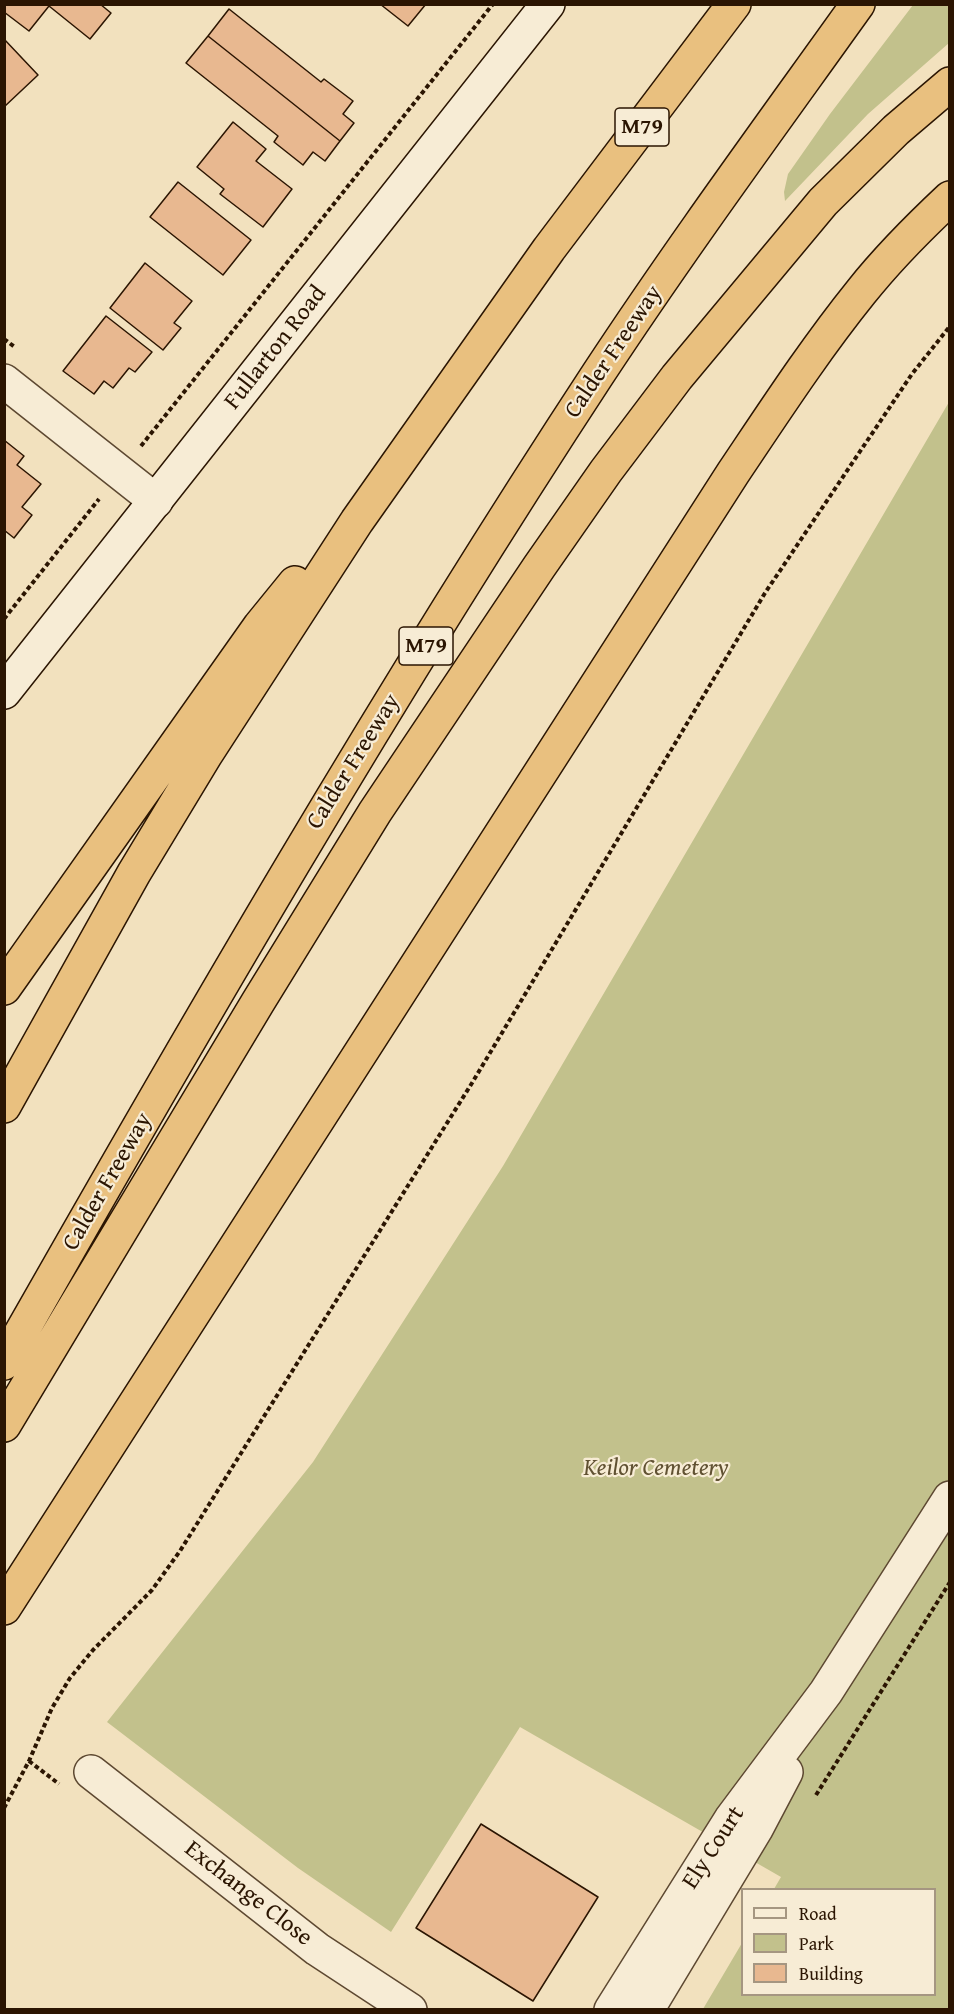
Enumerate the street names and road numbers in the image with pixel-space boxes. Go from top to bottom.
road number: M79 [615,108,669,146]
street label: Fullarton Road [219,280,333,416]
street label: Calder Freeway [559,280,669,424]
road number: M79 [399,627,453,665]
street label: Calder Freeway [301,689,407,835]
street label: Calder Freeway [57,1108,159,1256]
street label: Ely Court [677,1801,751,1895]
street label: Exchange Close [178,1835,318,1953]

